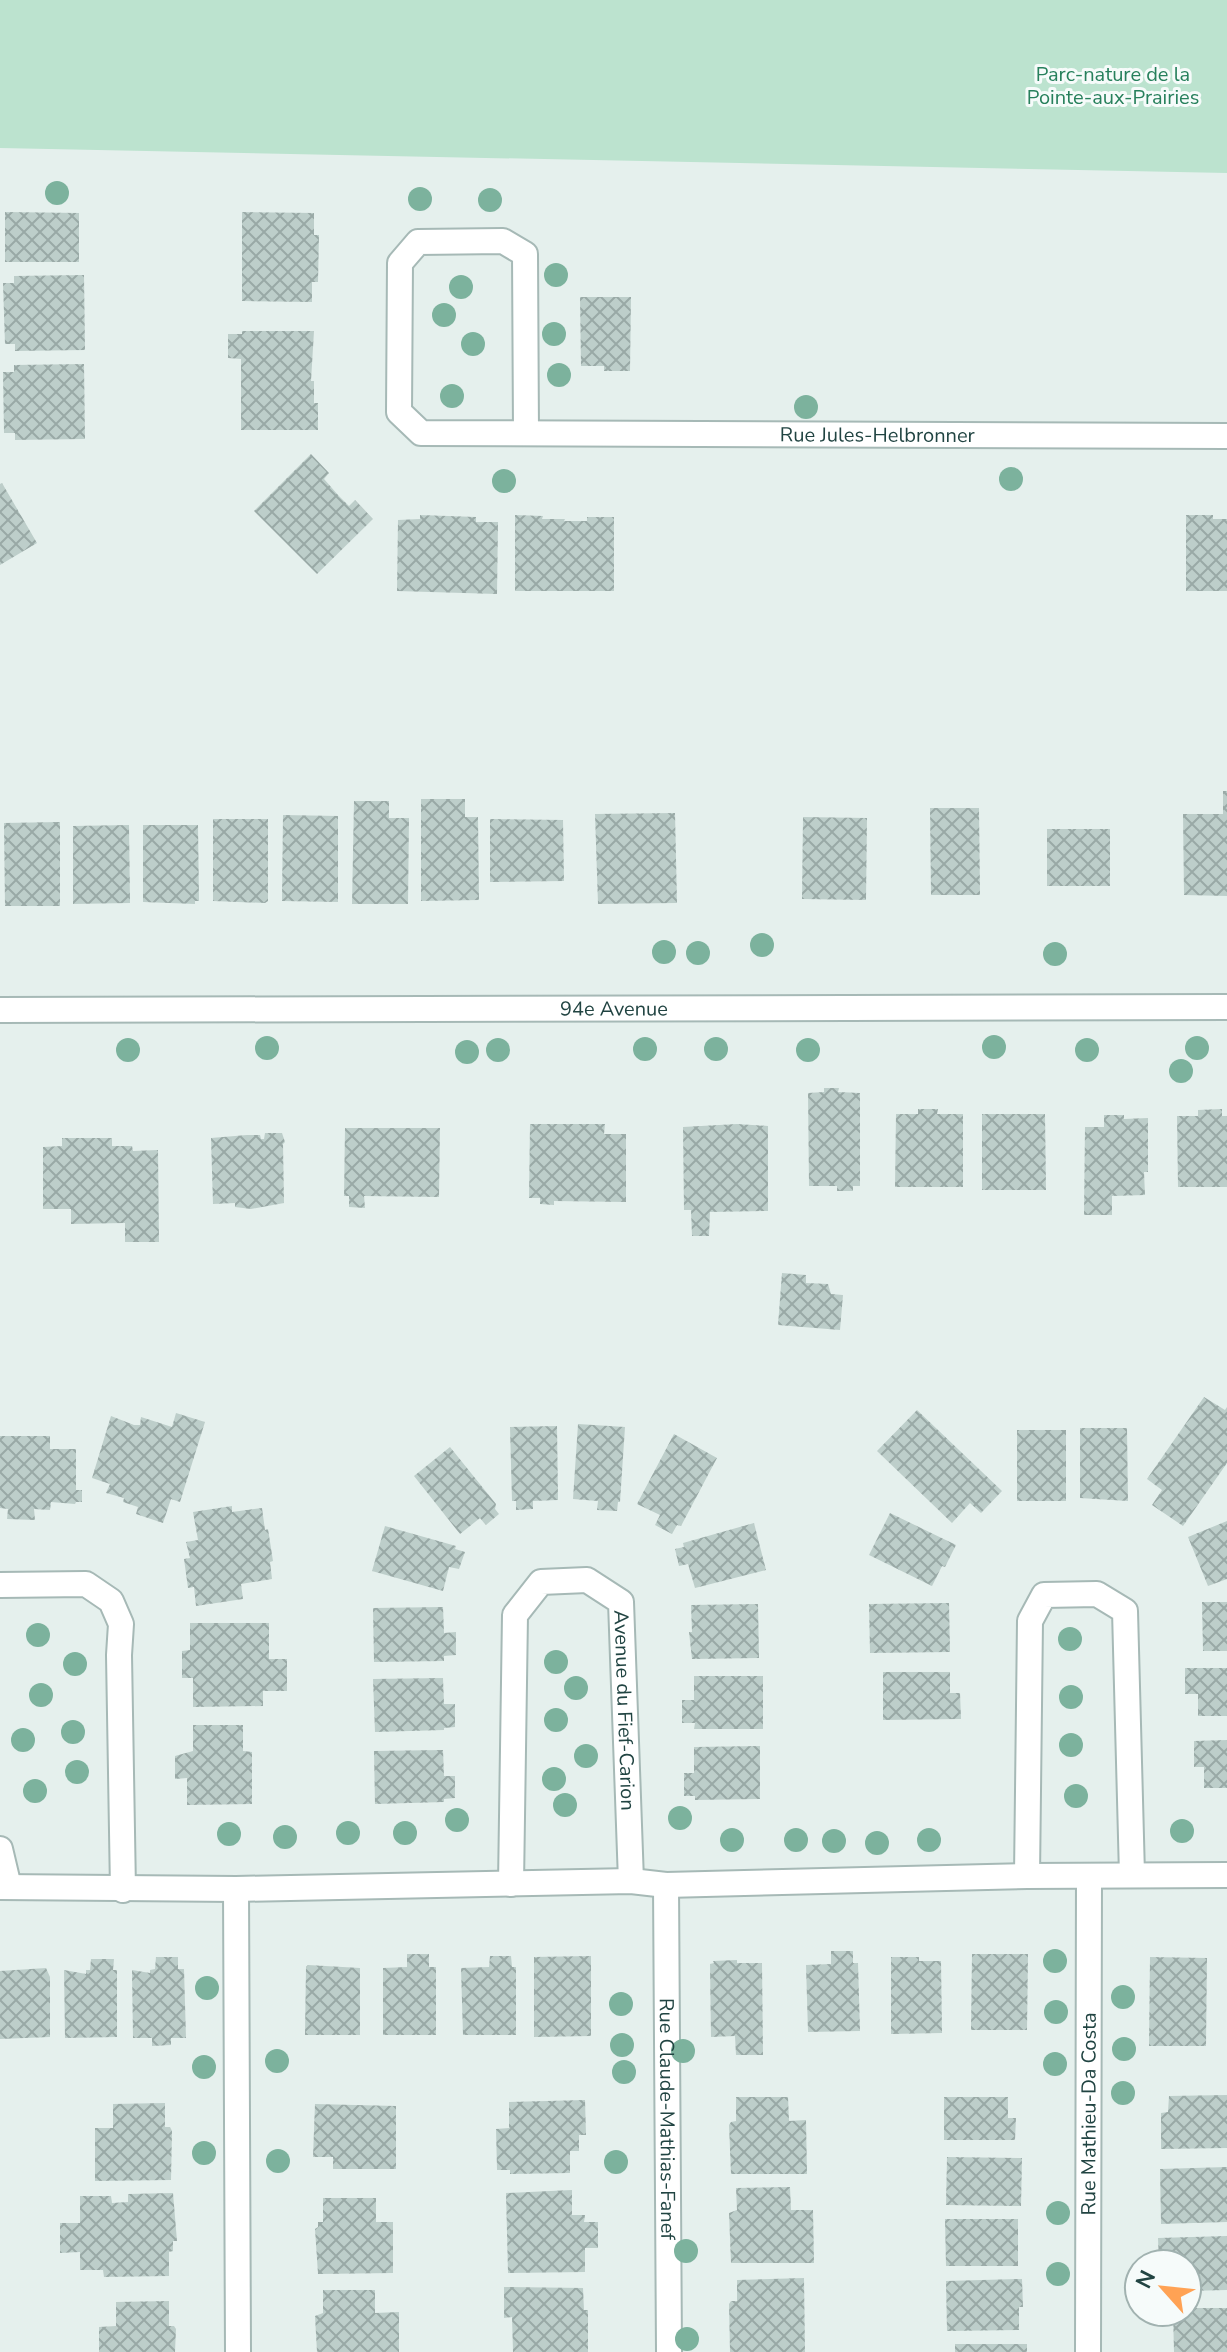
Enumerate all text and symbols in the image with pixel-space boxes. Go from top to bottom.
park label: Parc-nature de la Pointe-aux-Prairies [1027,61,1199,111]
street label: Rue Jules-Helbronner [780,421,975,449]
street label: 94e Avenue [560,995,668,1023]
street label: Avenue du Fief-Carion [607,1610,641,1811]
street label: Rue Claude-Mathias-Fanef [653,1998,681,2240]
street label: Rue Mathieu-Da Costa [1075,2012,1103,2216]
north arrow [1123,2248,1203,2328]
text: N [1129,2265,1163,2294]

